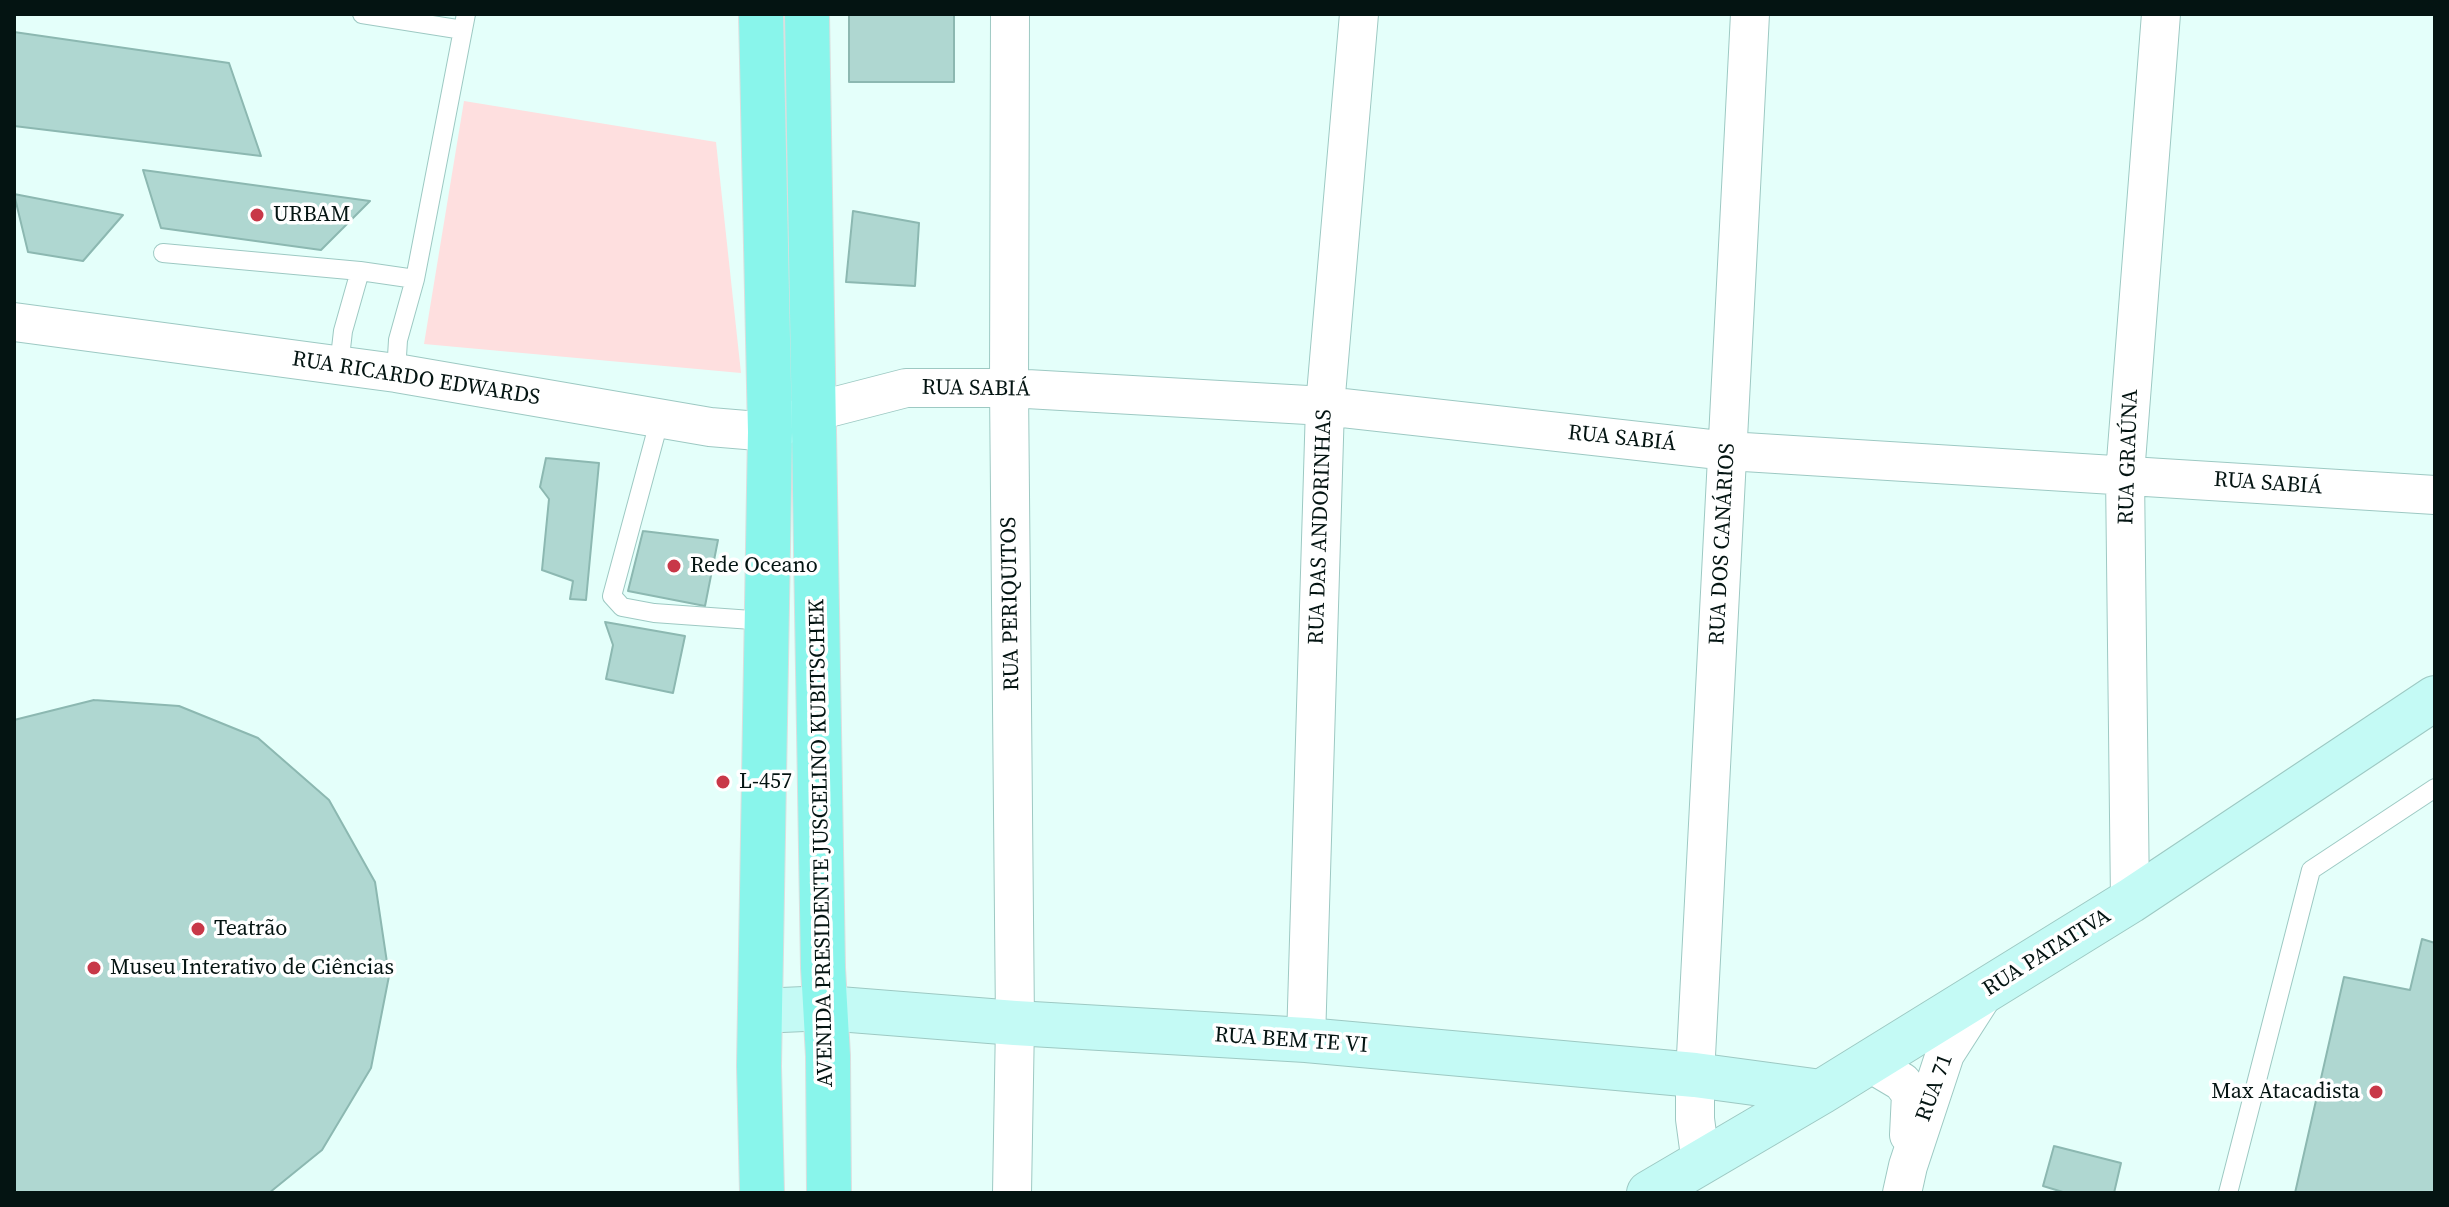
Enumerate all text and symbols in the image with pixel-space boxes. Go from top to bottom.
place label: URBAM [273,202,350,228]
marker: URBAM [248,206,266,224]
street label: RUA RICARDO EDWARDS [290,346,542,412]
street label: RUA SABIÁ [921,375,1031,403]
street label: RUA GRAÚNA [2113,389,2145,525]
street label: RUA DAS ANDORINHAS [1304,409,1338,645]
street label: RUA SABIÁ [1566,420,1678,458]
street label: RUA DOS CANÁRIOS [1705,442,1741,646]
street label: RUA SABIÁ [2213,467,2323,501]
street label: RUA PERIQUITOS [996,517,1026,691]
place label: Rede Oceano [690,553,818,579]
marker: Rede Oceano [665,557,683,575]
street label: AVENIDA PRESIDENTE JUSCELINO KUBITSCHEK [805,599,839,1087]
place label: L-457 [739,769,792,795]
marker: L-457 [714,773,732,791]
street label: RUA PATATIVA [1978,903,2116,1003]
place label: Teatrão [214,916,287,942]
marker: Teatrão [189,920,207,938]
place label: Museu Interativo de Ciências [110,955,394,981]
marker: Museu Interativo de Ciências [85,959,103,977]
street label: RUA BEM TE VI [1213,1022,1369,1060]
street label: RUA 71 [1911,1051,1959,1125]
place label: Max Atacadista [2211,1079,2360,1105]
marker: Max Atacadista [2367,1083,2385,1101]

